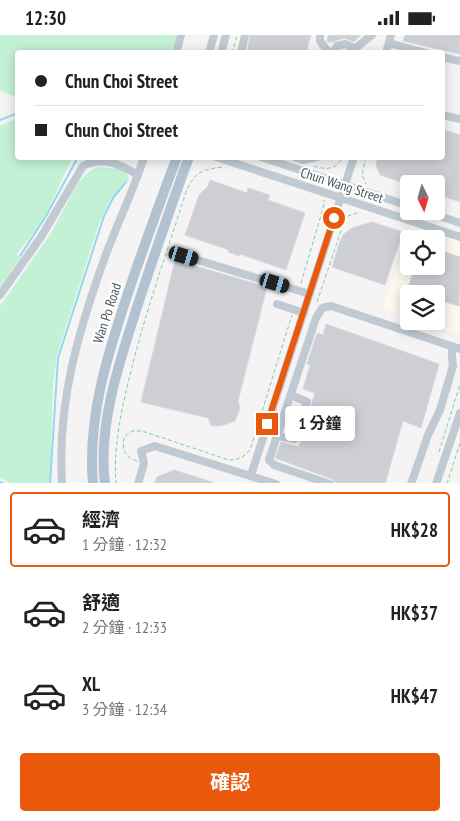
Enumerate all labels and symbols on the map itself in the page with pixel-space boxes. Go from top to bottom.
street label: Chun Wang Street [298,163,386,207]
north arrow [400,175,445,220]
route start [323,207,345,229]
car [167,244,200,268]
car [258,271,291,295]
street label: Wan Po Road [89,281,125,345]
callout: 1 分鐘 [284,407,354,441]
route end [256,413,278,435]

